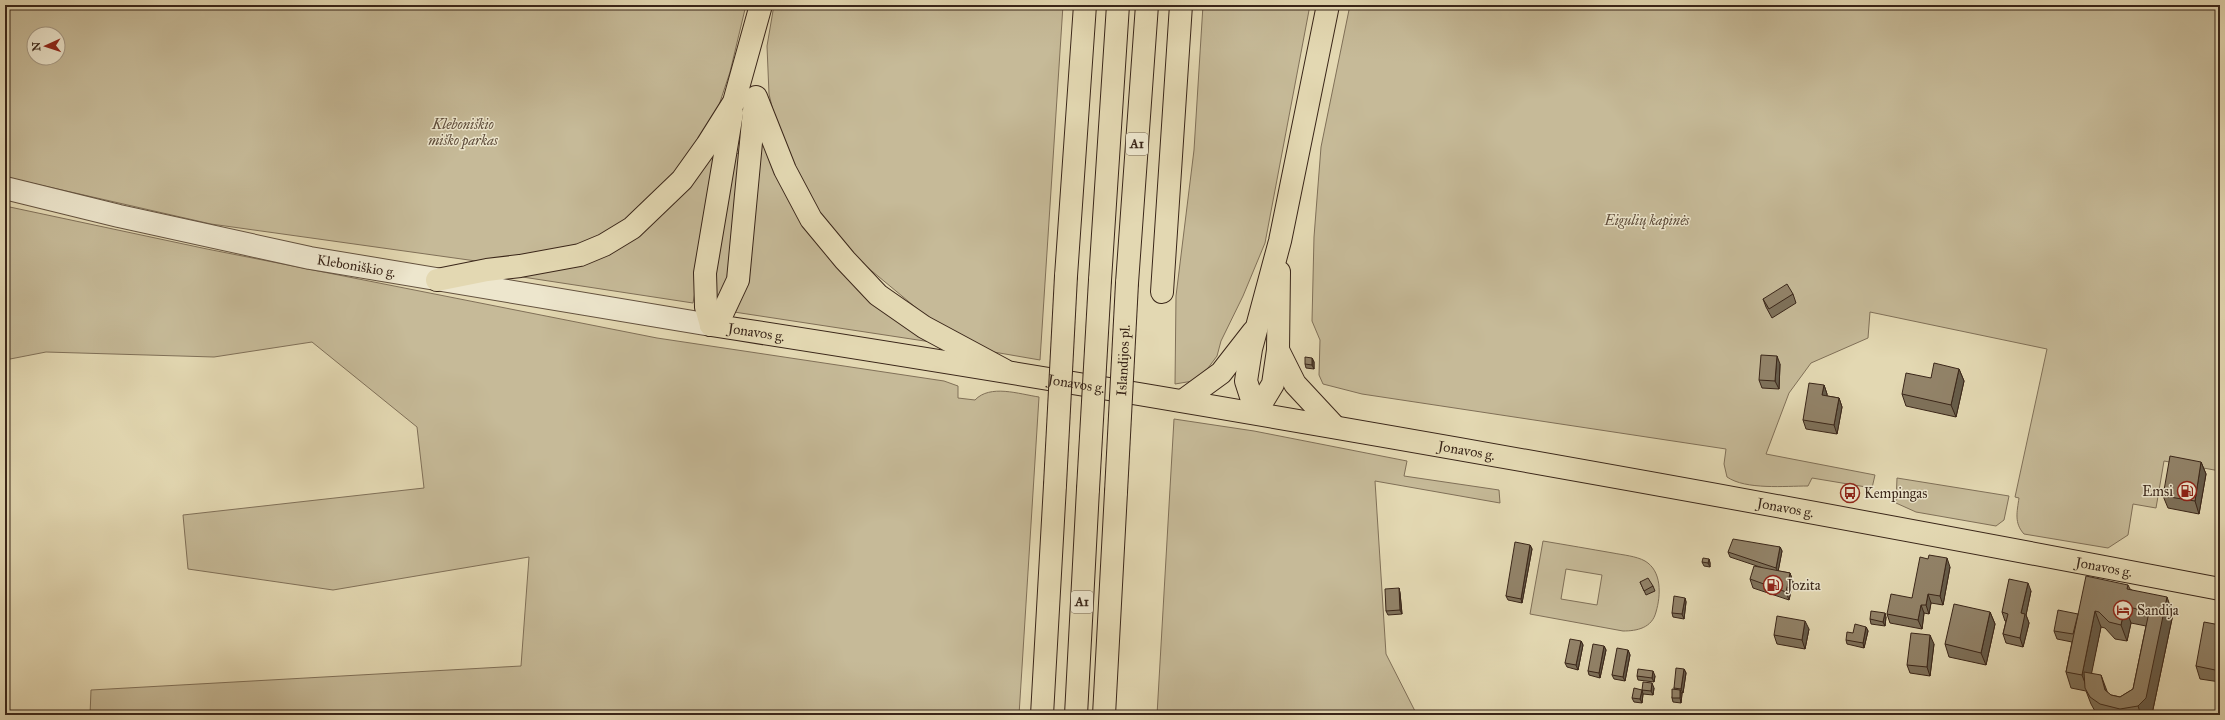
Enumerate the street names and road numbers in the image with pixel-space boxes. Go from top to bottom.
road number: A1 [1126,133,1148,155]
street label: Kleboniškio g. [316,251,397,281]
street label: Jonavos g. [725,319,786,345]
street label: Islandijos pl. [1113,324,1133,396]
street label: Jonavos g. [1045,370,1106,397]
street label: Jonavos g. [1435,437,1496,464]
street label: Jonavos g. [1754,494,1815,521]
street label: Jonavos g. [2072,553,2134,581]
road number: A1 [1071,591,1093,613]

